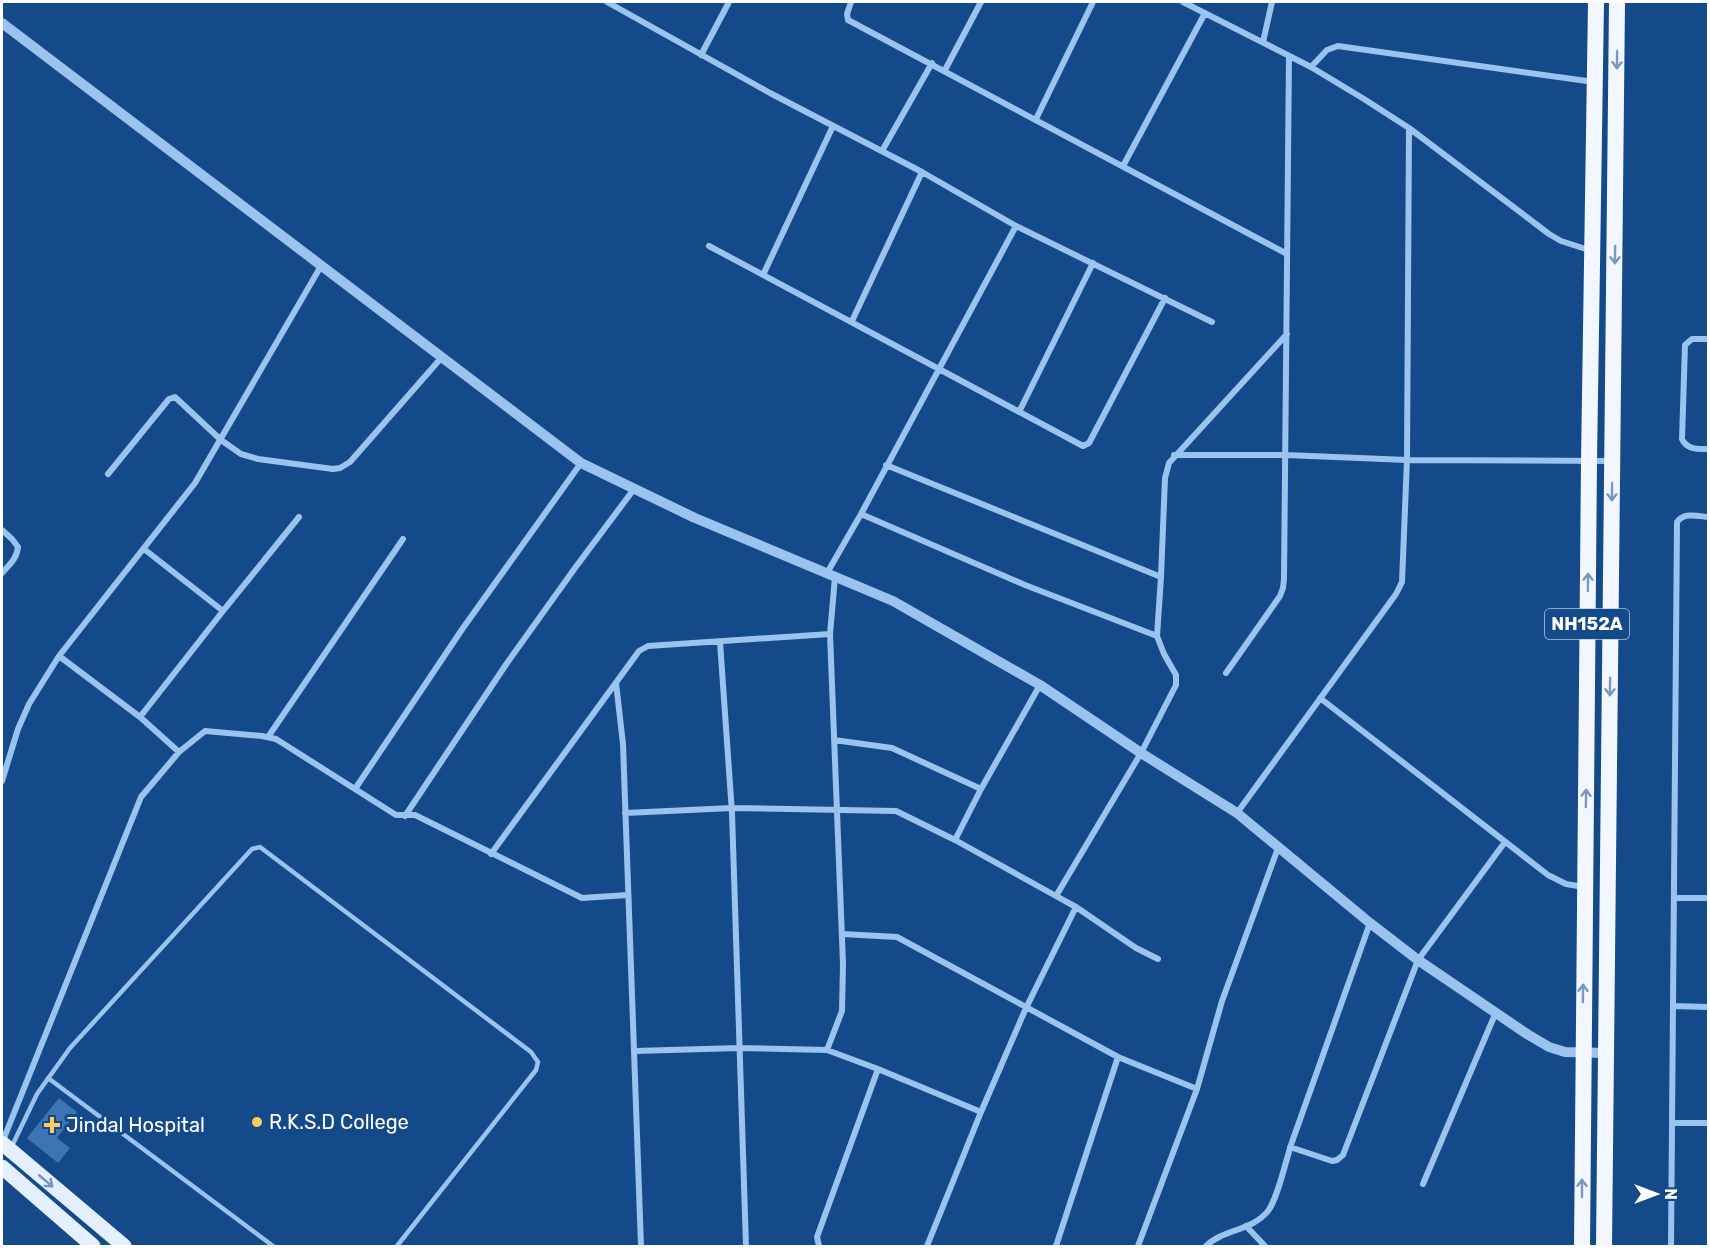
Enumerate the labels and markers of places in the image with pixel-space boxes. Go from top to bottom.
place label: R.K.S.D College [269,1110,409,1134]
place label: Jindal Hospital [66,1113,205,1137]
marker: R.K.S.D College [250,1115,264,1129]
marker: Jindal Hospital [43,1116,61,1134]

